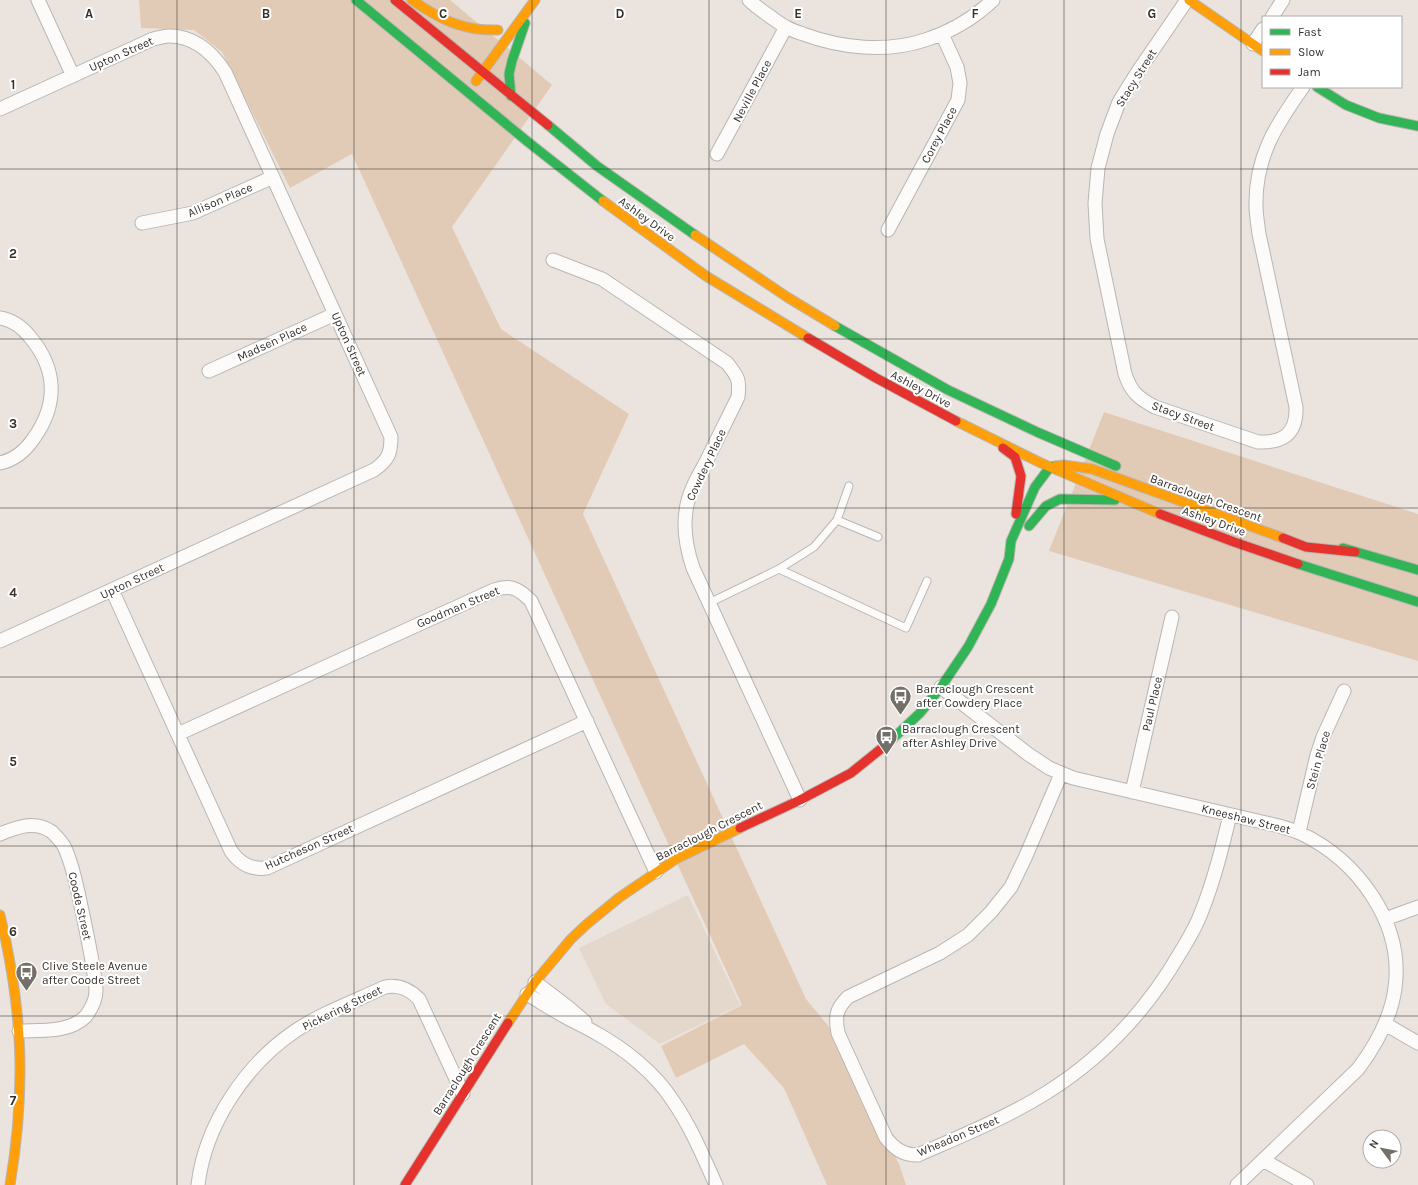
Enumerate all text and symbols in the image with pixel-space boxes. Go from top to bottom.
text: A [85,6,93,21]
text: B [262,6,270,21]
text: C [439,6,447,21]
text: D [616,6,625,21]
text: E [794,6,802,21]
text: F [971,6,979,21]
text: G [1148,6,1156,21]
legend [1262,16,1402,88]
text: Fast [1298,25,1322,39]
street label: Upton Street [87,33,156,74]
text: Slow [1298,45,1324,59]
street label: Stacy Street [1113,46,1160,110]
street label: Neville Place [730,57,774,125]
text: Jam [1298,65,1321,79]
text: 1 [11,77,15,92]
street label: Corey Place [918,104,960,166]
street label: Allison Place [185,180,255,220]
street label: Ashley Drive [616,194,678,244]
text: 2 [9,246,17,261]
street label: Upton Street [329,310,370,379]
street label: Madsen Place [235,320,309,364]
street label: Ashley Drive [888,367,954,411]
street label: Stacy Street [1150,398,1217,434]
text: 3 [9,416,17,431]
street label: Cowdery Place [683,427,729,503]
street label: Barraclough Crescent [1148,471,1264,525]
street label: Ashley Drive [1180,503,1248,539]
street label: Upton Street [98,560,167,602]
street label: Goodman Street [414,583,502,631]
text: 4 [9,585,17,600]
street label: Paul Place [1139,675,1165,733]
place label: Barraclough Crescent after Cowdery Place [916,682,1034,710]
bus stop icon: Barraclough Crescent after Cowdery Place [888,683,914,716]
place label: Barraclough Crescent after Ashley Drive [902,722,1020,750]
bus stop icon: Barraclough Crescent after Ashley Drive [874,723,900,756]
street label: Stein Place [1303,729,1333,791]
text: 5 [9,754,17,769]
street label: Barraclough Crescent [653,798,765,864]
street label: Kneeshaw Street [1200,801,1293,837]
street label: Hutcheson Street [263,821,356,873]
street label: Coode Street [65,871,95,942]
text: 6 [9,924,17,939]
place label: Clive Steele Avenue after Coode Street [42,959,147,987]
bus stop icon: Clive Steele Avenue after Coode Street [13,960,39,993]
street label: Pickering Street [300,982,385,1033]
street label: Barraclough Crescent [430,1010,504,1118]
text: 7 [10,1093,17,1108]
street label: Wheadon Street [915,1112,1001,1160]
north arrow [1362,1129,1402,1169]
text: N [1366,1137,1382,1151]

